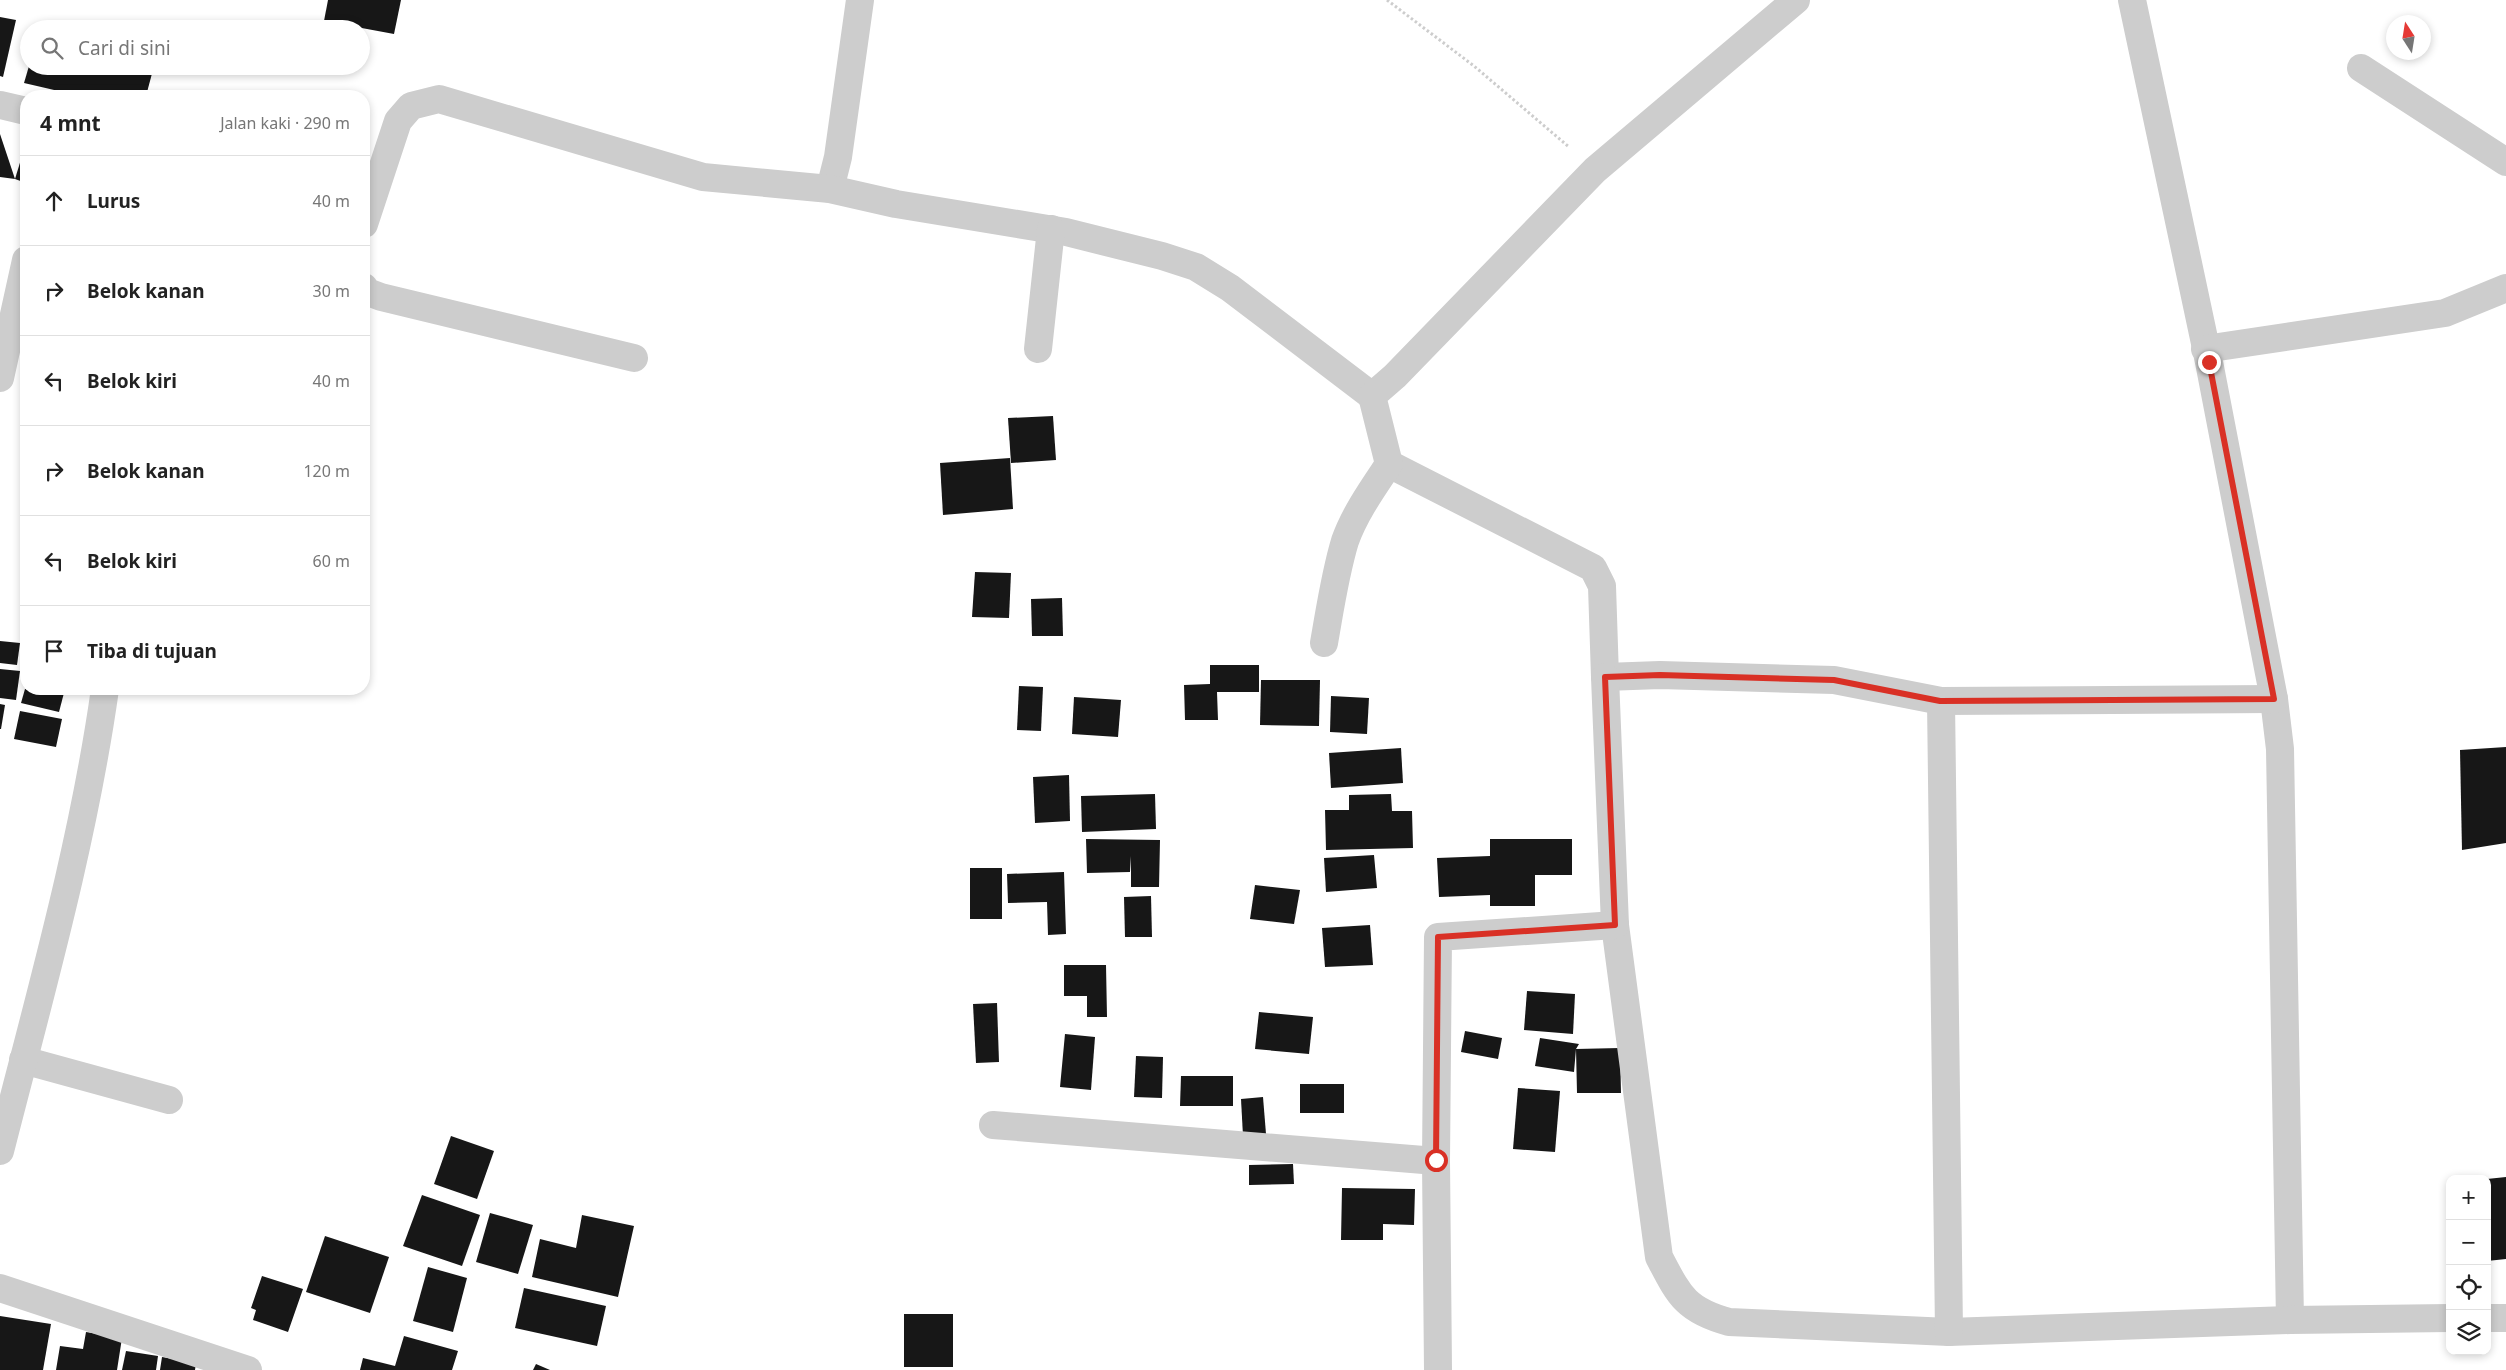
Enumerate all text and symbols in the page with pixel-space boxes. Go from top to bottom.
north arrow [2386,15,2431,60]
search box [20,20,370,75]
icon: search [38,34,66,62]
text: Cari di sini [78,35,171,61]
text: 4 mnt [40,109,101,137]
text: Jalan kaki · 290 m [220,112,350,134]
icon: ahead [40,187,68,215]
text: Lurus [87,188,140,214]
text: 40 m [313,190,350,212]
icon: right [40,277,68,305]
text: Belok kanan [87,278,204,304]
text: 30 m [313,280,350,302]
route end [2198,351,2221,374]
icon: left [40,367,68,395]
text: Belok kiri [87,368,177,394]
text: 40 m [313,370,350,392]
icon: right [40,457,68,485]
text: Belok kanan [87,458,204,484]
text: 120 m [303,460,350,482]
icon: left [40,547,68,575]
text: Belok kiri [87,548,177,574]
text: 60 m [313,550,350,572]
icon: arrive [40,637,68,665]
text: Tiba di tujuan [87,638,217,664]
route start [1425,1149,1448,1172]
map controls [2446,1175,2491,1355]
button: + [2446,1175,2491,1220]
button: − [2446,1220,2491,1265]
button: locate [2446,1265,2491,1310]
button: layers [2446,1310,2491,1355]

